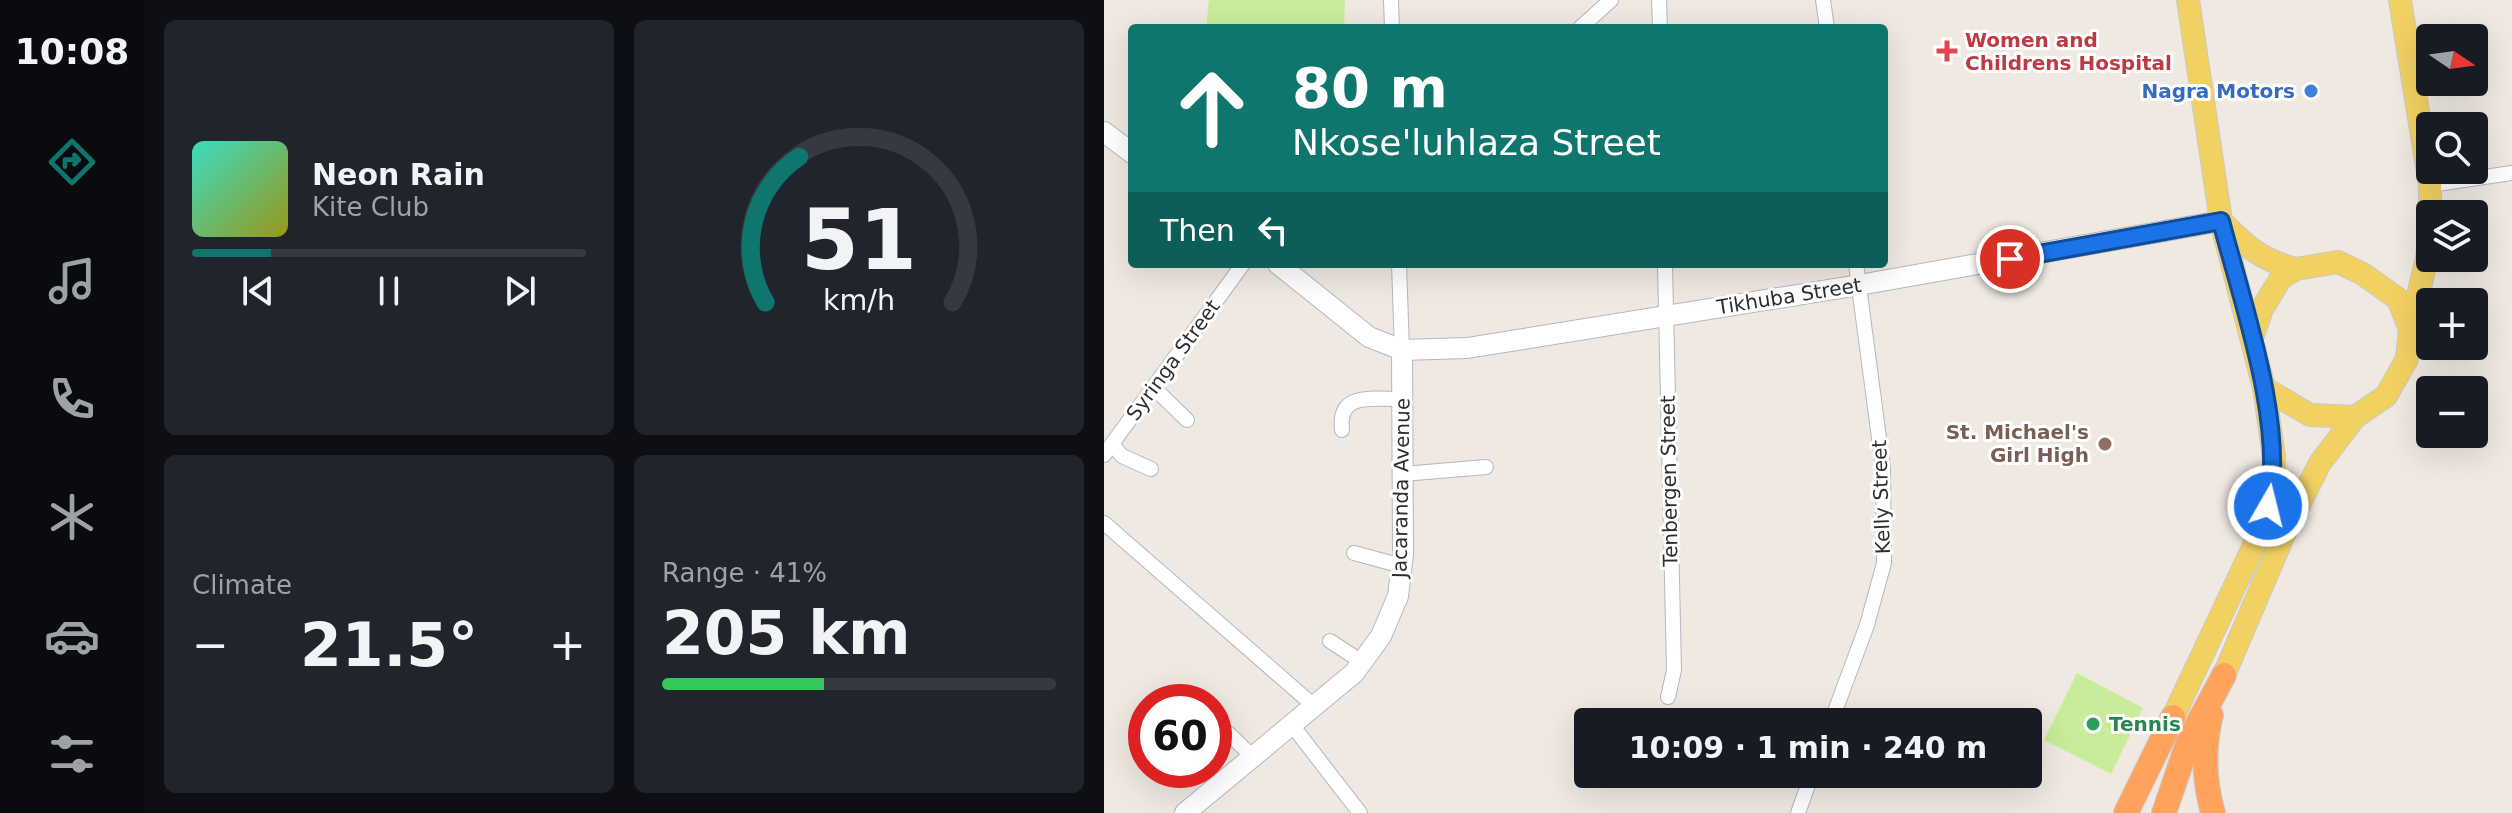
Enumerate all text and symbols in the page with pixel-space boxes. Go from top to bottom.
north arrow [2416,24,2488,96]
map controls [2416,24,2488,448]
place label: Women and Childrens Hospital [1965,28,2172,75]
text: 10:08 [15,31,129,72]
marker: Women and Childrens Hospital [1936,40,1958,62]
text: 80 m [1292,55,1448,120]
icon: ahead [1160,56,1264,160]
place label: Nagra Motors [2141,79,2295,103]
marker: Nagra Motors [2302,82,2320,100]
button: search [2416,112,2488,184]
text: Nkose'luhlaza Street [1292,122,1661,163]
icon: directions [44,134,100,190]
text: Neon Rain [312,157,485,192]
text: Kite Club [312,192,429,222]
text: 51 [801,192,917,289]
button: layers [2416,200,2488,272]
icon: left [1251,208,1295,252]
text: Then [1160,213,1235,248]
pin [1976,225,2044,293]
icon: arrive [1988,237,2032,281]
icon: music [44,253,100,309]
icon: previous [236,269,280,313]
icon: pause [367,269,411,313]
icon: next [498,269,542,313]
street label: Tikhuba Street [1714,273,1863,319]
text: km/h [823,283,895,317]
button: + [2416,288,2488,360]
street label: Syringa Street [1121,295,1225,425]
icon: phone [44,371,100,427]
button: − [2416,376,2488,448]
street label: Tenbergen Street [1656,395,1683,568]
street label: Jacaranda Avenue [1387,398,1415,580]
place label: St. Michael's Girl High [1946,420,2089,467]
marker: St. Michael's Girl High [2096,435,2114,453]
street label: Kelly Street [1867,439,1895,555]
position arrow [2226,464,2310,548]
icon: climate [44,489,100,545]
text: Range · 41% [662,558,827,588]
text: Climate [192,570,292,600]
text: 205 km [662,598,911,668]
icon: car [44,608,100,664]
text: 21.5° [300,610,478,680]
text: − [192,619,229,670]
text: + [549,619,586,670]
speed limit sign: 60 [1128,684,1232,788]
place label: Tennis [2109,712,2181,736]
marker: Tennis [2084,715,2102,733]
icon: filters [44,726,100,782]
text: 10:09 · 1 min · 240 m [1629,730,1987,765]

